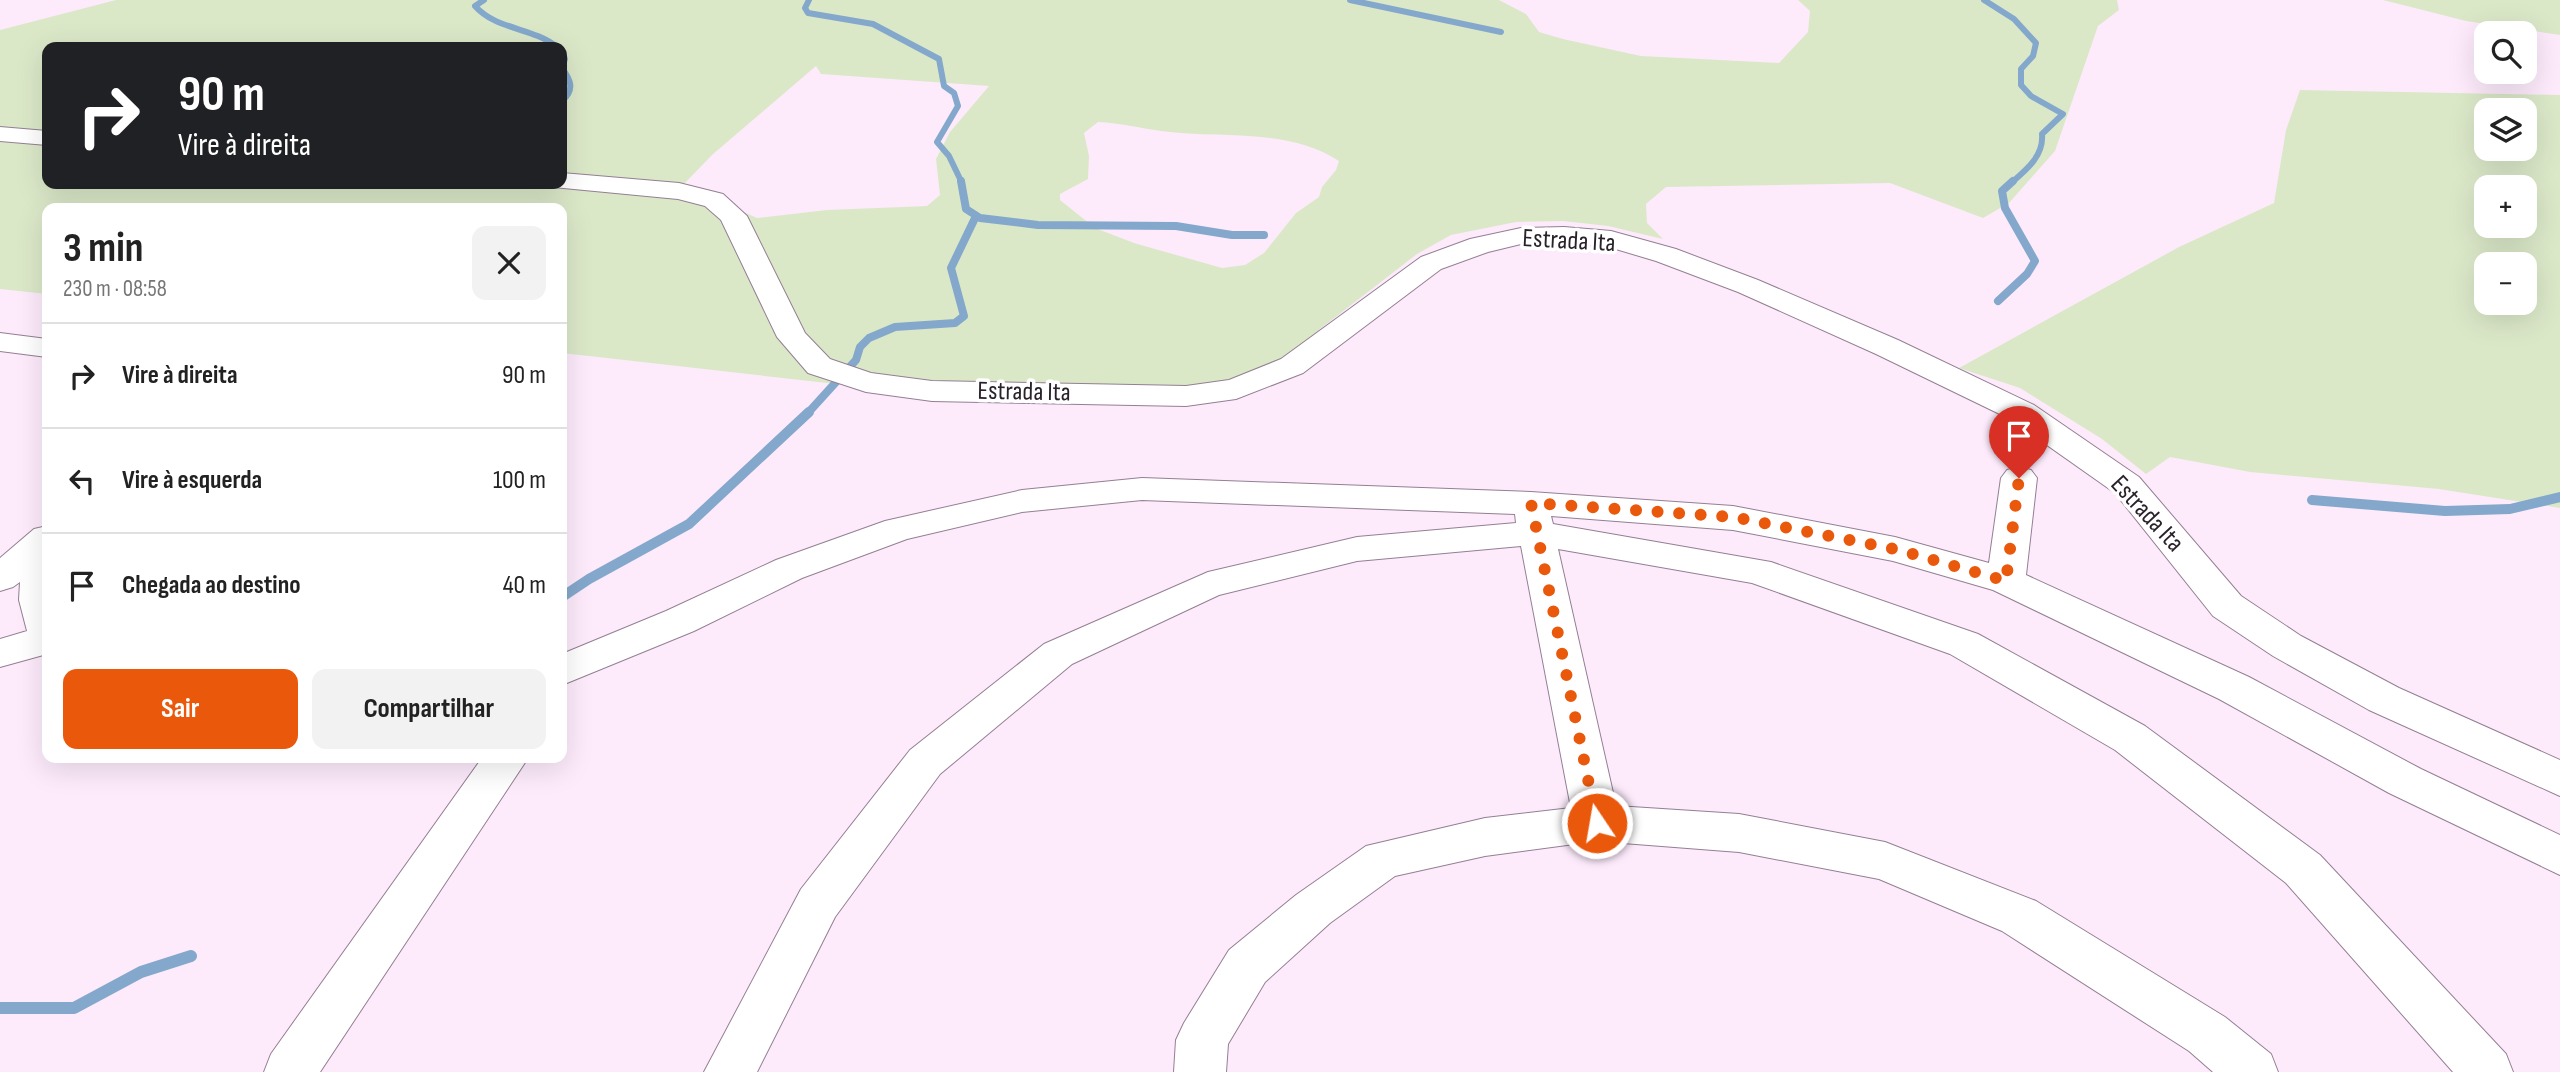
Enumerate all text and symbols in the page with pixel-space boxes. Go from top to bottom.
map controls [2474,21,2537,315]
button: search [2474,21,2537,84]
text: 90 m [178,66,265,125]
icon: right [63,70,154,161]
button: layers [2474,98,2537,161]
text: Vire à direita [178,126,311,165]
button: + [2474,175,2537,238]
text: 3 min [63,223,143,274]
street label: Estrada Ita [1522,223,1616,259]
button: close [472,226,546,300]
button: − [2474,252,2537,315]
text: 230 m · 08:58 [63,275,167,303]
icon: right [63,357,101,395]
text: Vire à direita [122,360,238,391]
text: 90 m [502,360,546,391]
street label: Estrada Ita [977,376,1071,408]
pin [1989,406,2049,478]
icon: arrive [2000,417,2038,455]
icon: left [63,462,101,500]
text: Vire à esquerda [122,465,262,496]
text: 100 m [493,465,546,496]
street label: Estrada Ita [2104,469,2190,559]
icon: arrive [63,567,101,605]
text: Chegada ao destino [122,570,301,601]
text: 40 m [503,570,546,601]
button: Sair [63,669,298,749]
button: Compartilhar [312,669,546,749]
position arrow [1560,786,1634,860]

